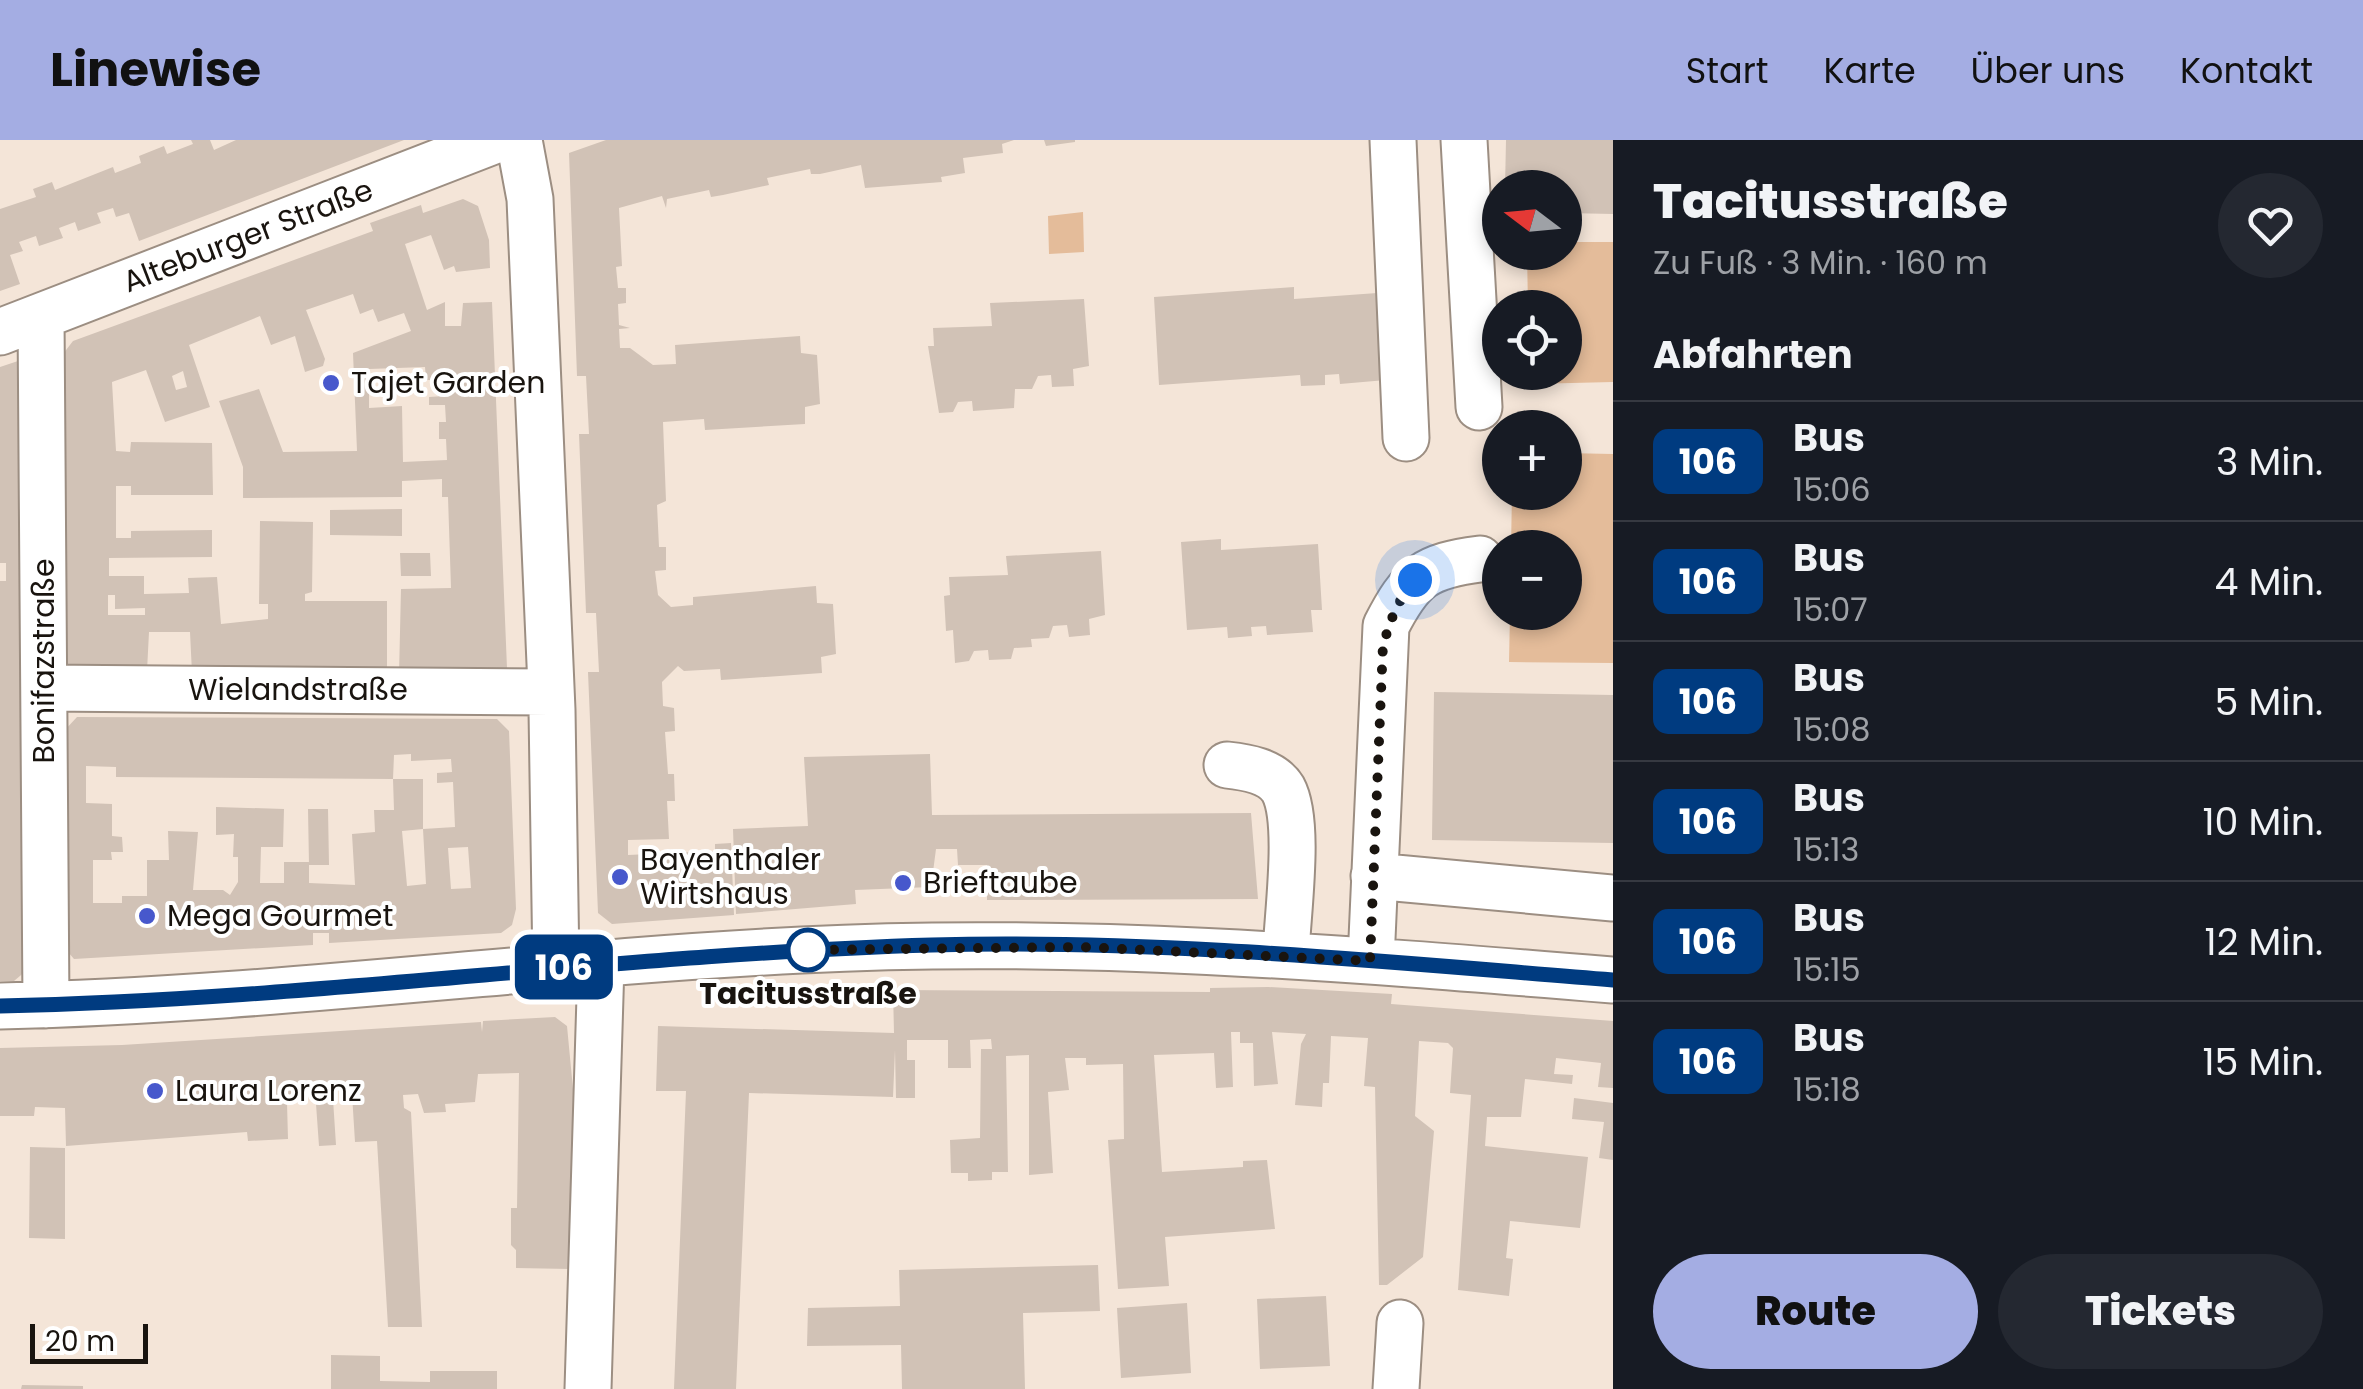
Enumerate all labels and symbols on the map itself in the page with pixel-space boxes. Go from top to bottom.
street label: Alteburger Straße [116,168,379,303]
north arrow [1482,170,1582,270]
place label: Tajet Garden [351,361,545,404]
marker: Tajet Garden [320,372,342,394]
your location [1390,555,1440,605]
street label: Bonifazstraße [22,558,65,764]
street label: Wielandstraße [188,668,408,711]
place label: Bayenthaler Wirtshaus [640,838,821,915]
place label: Brieftaube [923,861,1078,904]
marker: Bayenthaler Wirtshaus [609,866,631,888]
marker: Brieftaube [892,872,914,894]
place label: Mega Gourmet [167,894,393,937]
marker: Mega Gourmet [136,905,158,927]
marker: Tacitusstraße [787,929,829,971]
line badge: 106 [506,934,622,1000]
place label: Tacitusstraße [699,972,917,1015]
place label: Laura Lorenz [175,1069,362,1112]
marker: Laura Lorenz [144,1080,166,1102]
scale bar [30,1319,148,1364]

